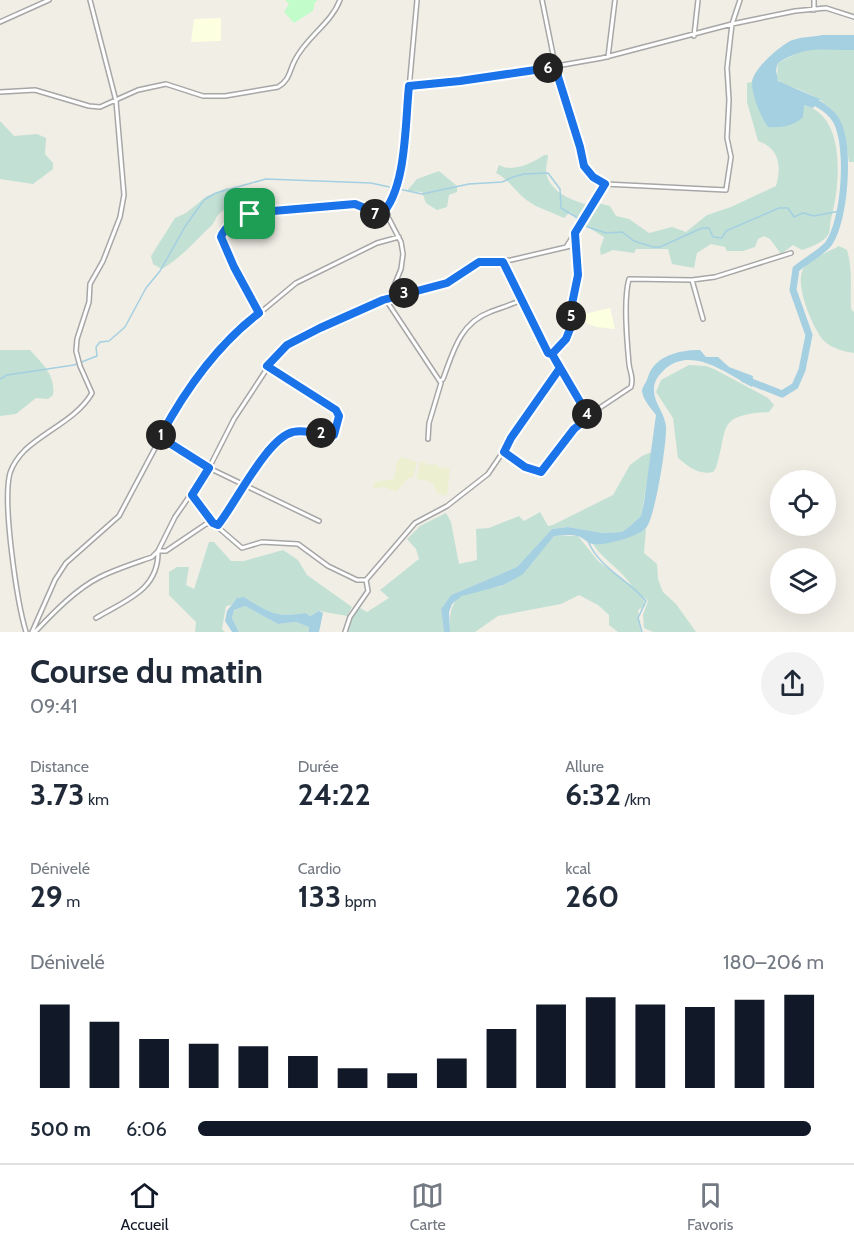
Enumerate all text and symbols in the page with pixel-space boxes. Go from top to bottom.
pin: 6 [533,53,563,83]
text: 6 [544,58,553,77]
pin [224,188,275,239]
icon: arrive [233,197,266,230]
pin: 7 [360,199,390,229]
text: 7 [371,204,379,223]
pin: 3 [389,278,419,308]
text: 3 [400,283,408,302]
pin: 5 [556,301,586,331]
text: 5 [567,306,575,325]
pin: 4 [572,399,602,429]
text: 4 [582,404,592,423]
pin: 2 [306,418,336,448]
pin: 1 [146,420,176,450]
text: 2 [317,423,325,442]
text: 1 [158,425,164,444]
map controls [770,470,836,614]
button: locate [770,470,836,536]
button: layers [770,548,836,614]
text: Course du matin [30,651,263,691]
button: share [761,652,824,715]
text: 09:41 [30,694,78,718]
text: Distance [30,757,89,776]
text: Durée [298,757,339,776]
text: Allure [565,757,604,776]
text: 3.73 [30,776,84,813]
text: 24:22 [298,776,371,813]
text: 6:32 [565,776,621,813]
text: km [84,790,109,809]
text: /km [621,790,651,809]
text: Dénivelé [30,859,90,878]
text: Cardio [298,859,341,878]
text: kcal [565,859,591,878]
text: 29 [30,878,63,915]
text: 133 [298,878,341,915]
text: 260 [565,878,619,915]
text: m [63,892,80,911]
text: bpm [341,892,377,911]
text: Dénivelé [30,950,105,974]
text: 180–206 m [723,950,824,974]
text: 500 m [30,1117,91,1141]
text: 6:06 [126,1117,167,1141]
tab: Accueil [121,1179,168,1234]
tab: Carte [410,1179,446,1234]
tab: Favoris [687,1179,733,1234]

